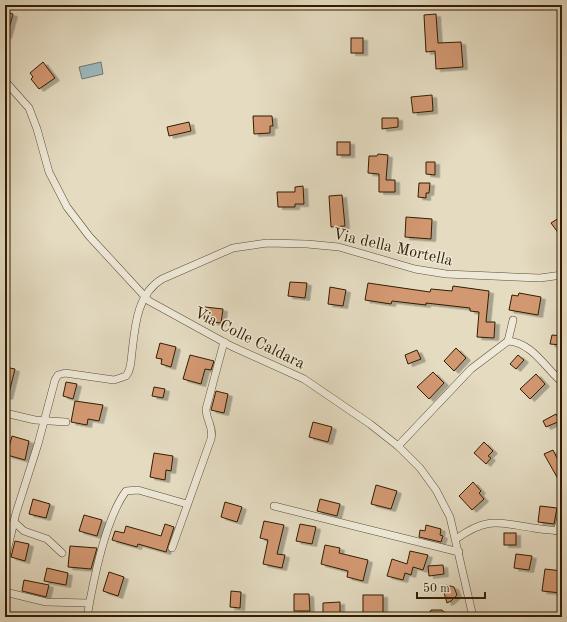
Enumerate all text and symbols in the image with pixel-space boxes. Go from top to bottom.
street label: Via della Mortella [331,226,454,270]
street label: Via Colle Caldara [191,305,307,373]
scale bar [417,574,485,600]
text: 50 m [423,582,450,595]

